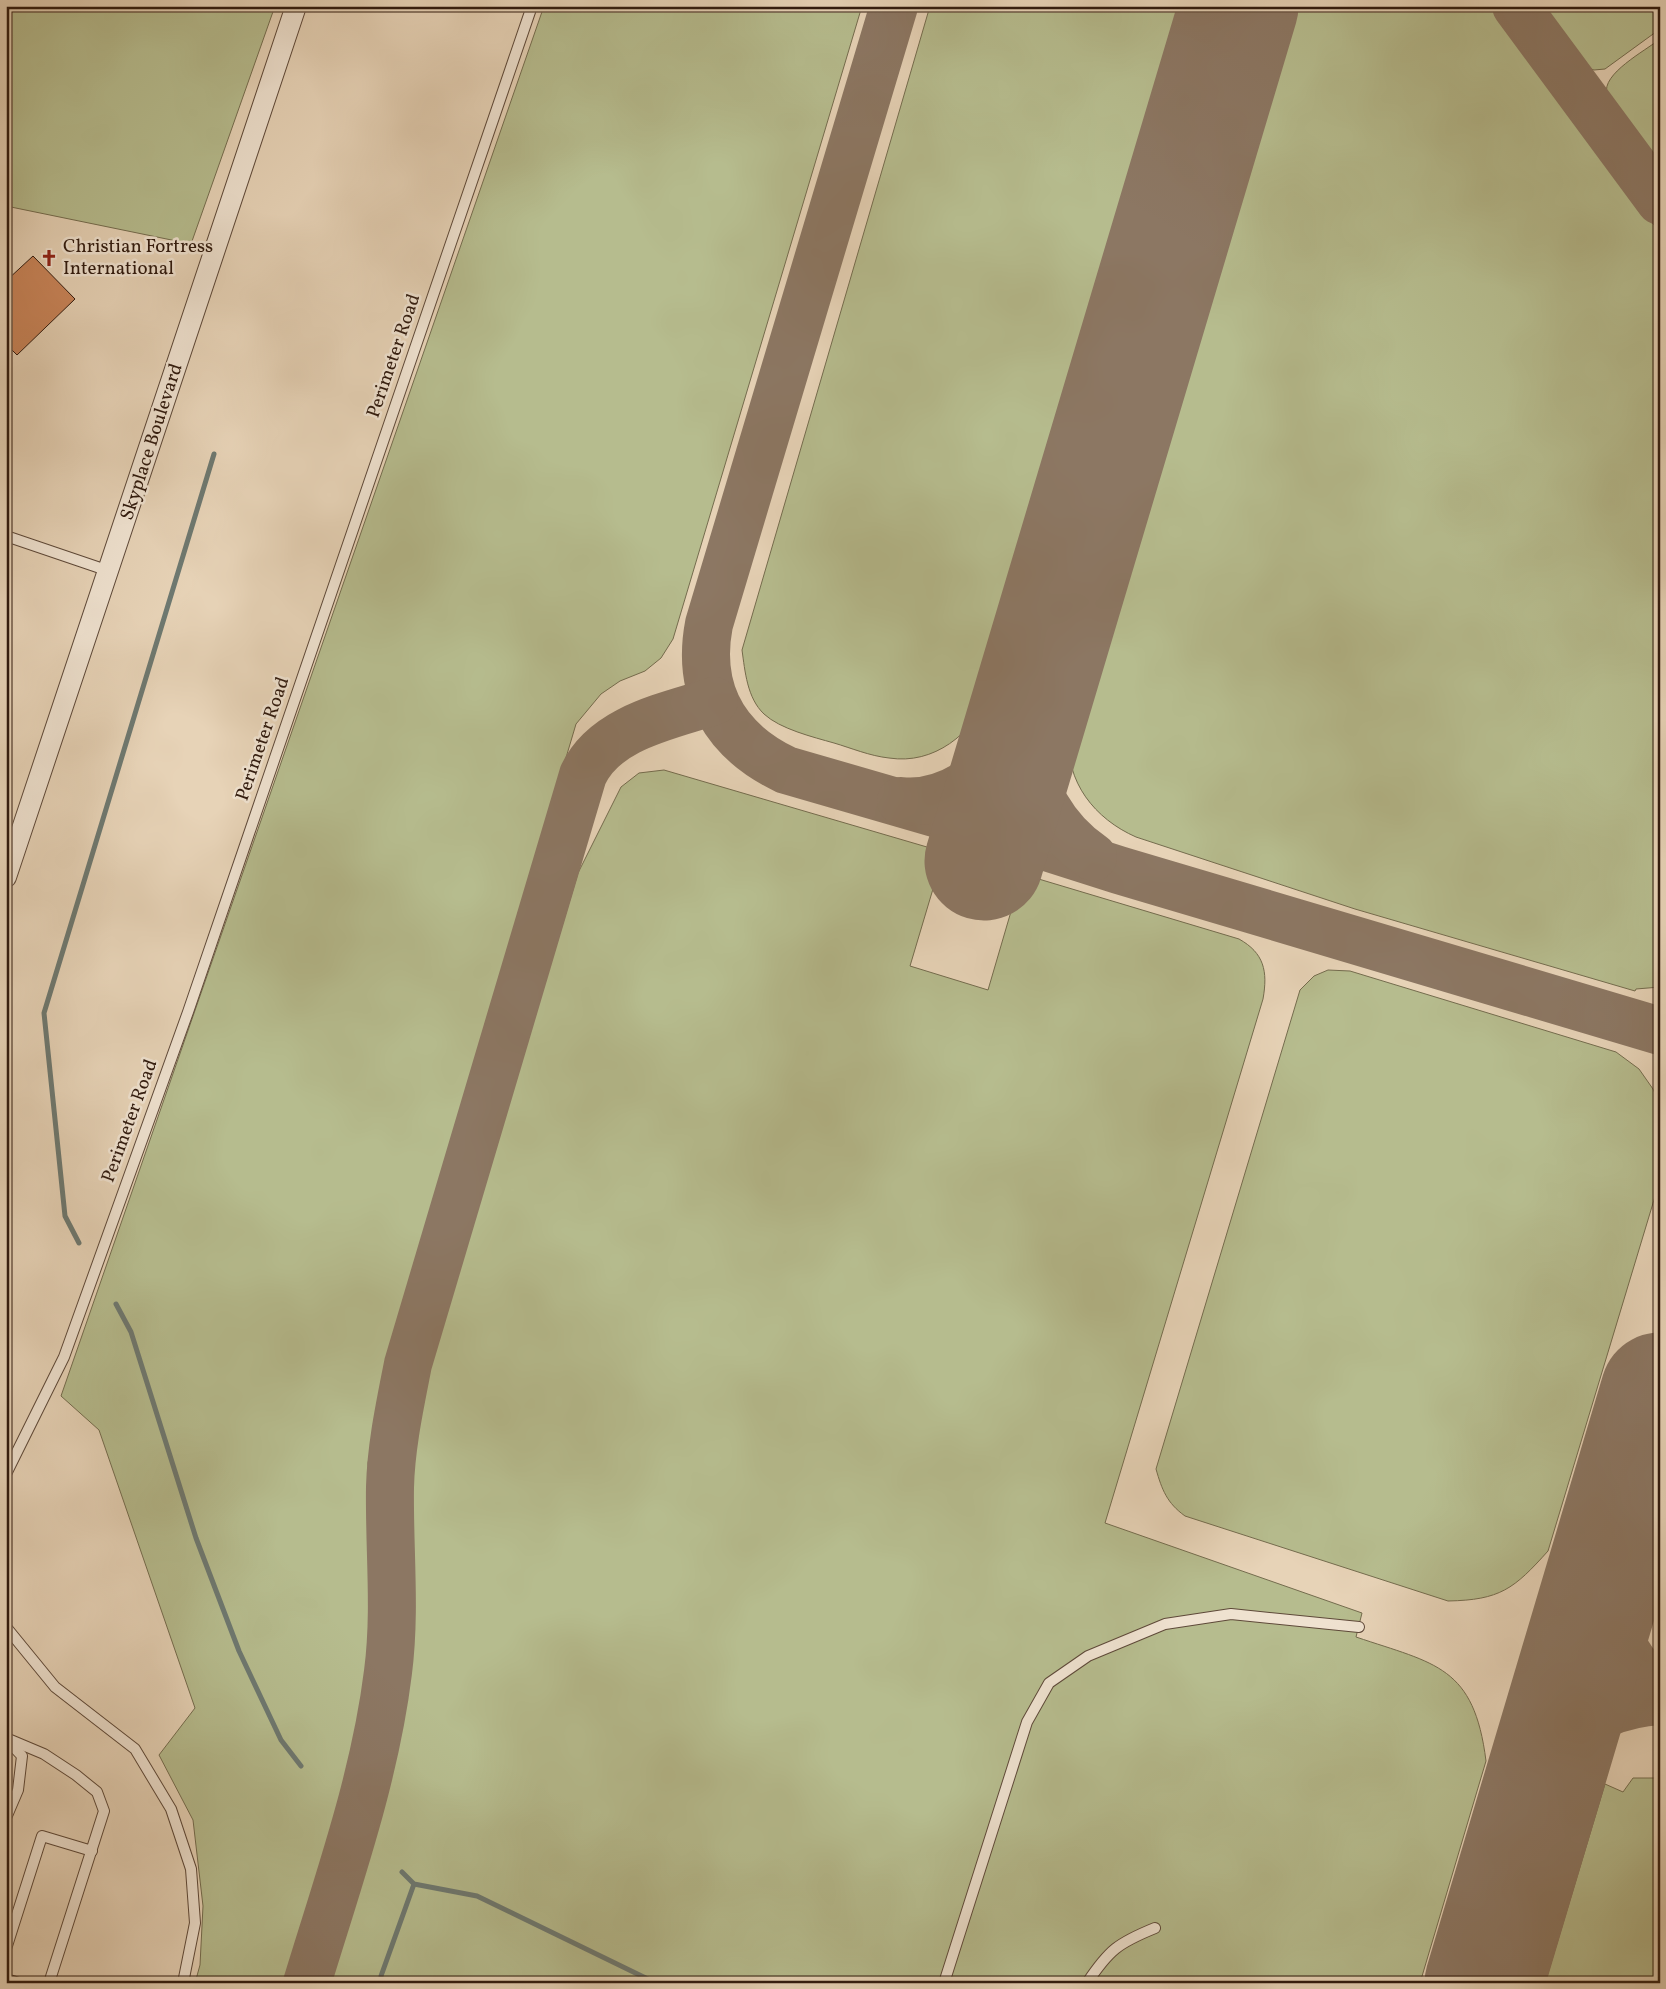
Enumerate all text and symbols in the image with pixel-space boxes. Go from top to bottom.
place label: Christian Fortress International [63,234,213,282]
church icon: Christian Fortress International [39,248,59,268]
street label: Perimeter Road [361,291,427,421]
street label: Skyplace Boulevard [114,360,190,524]
street label: Perimeter Road [230,674,296,804]
street label: Perimeter Road [96,1056,164,1186]

